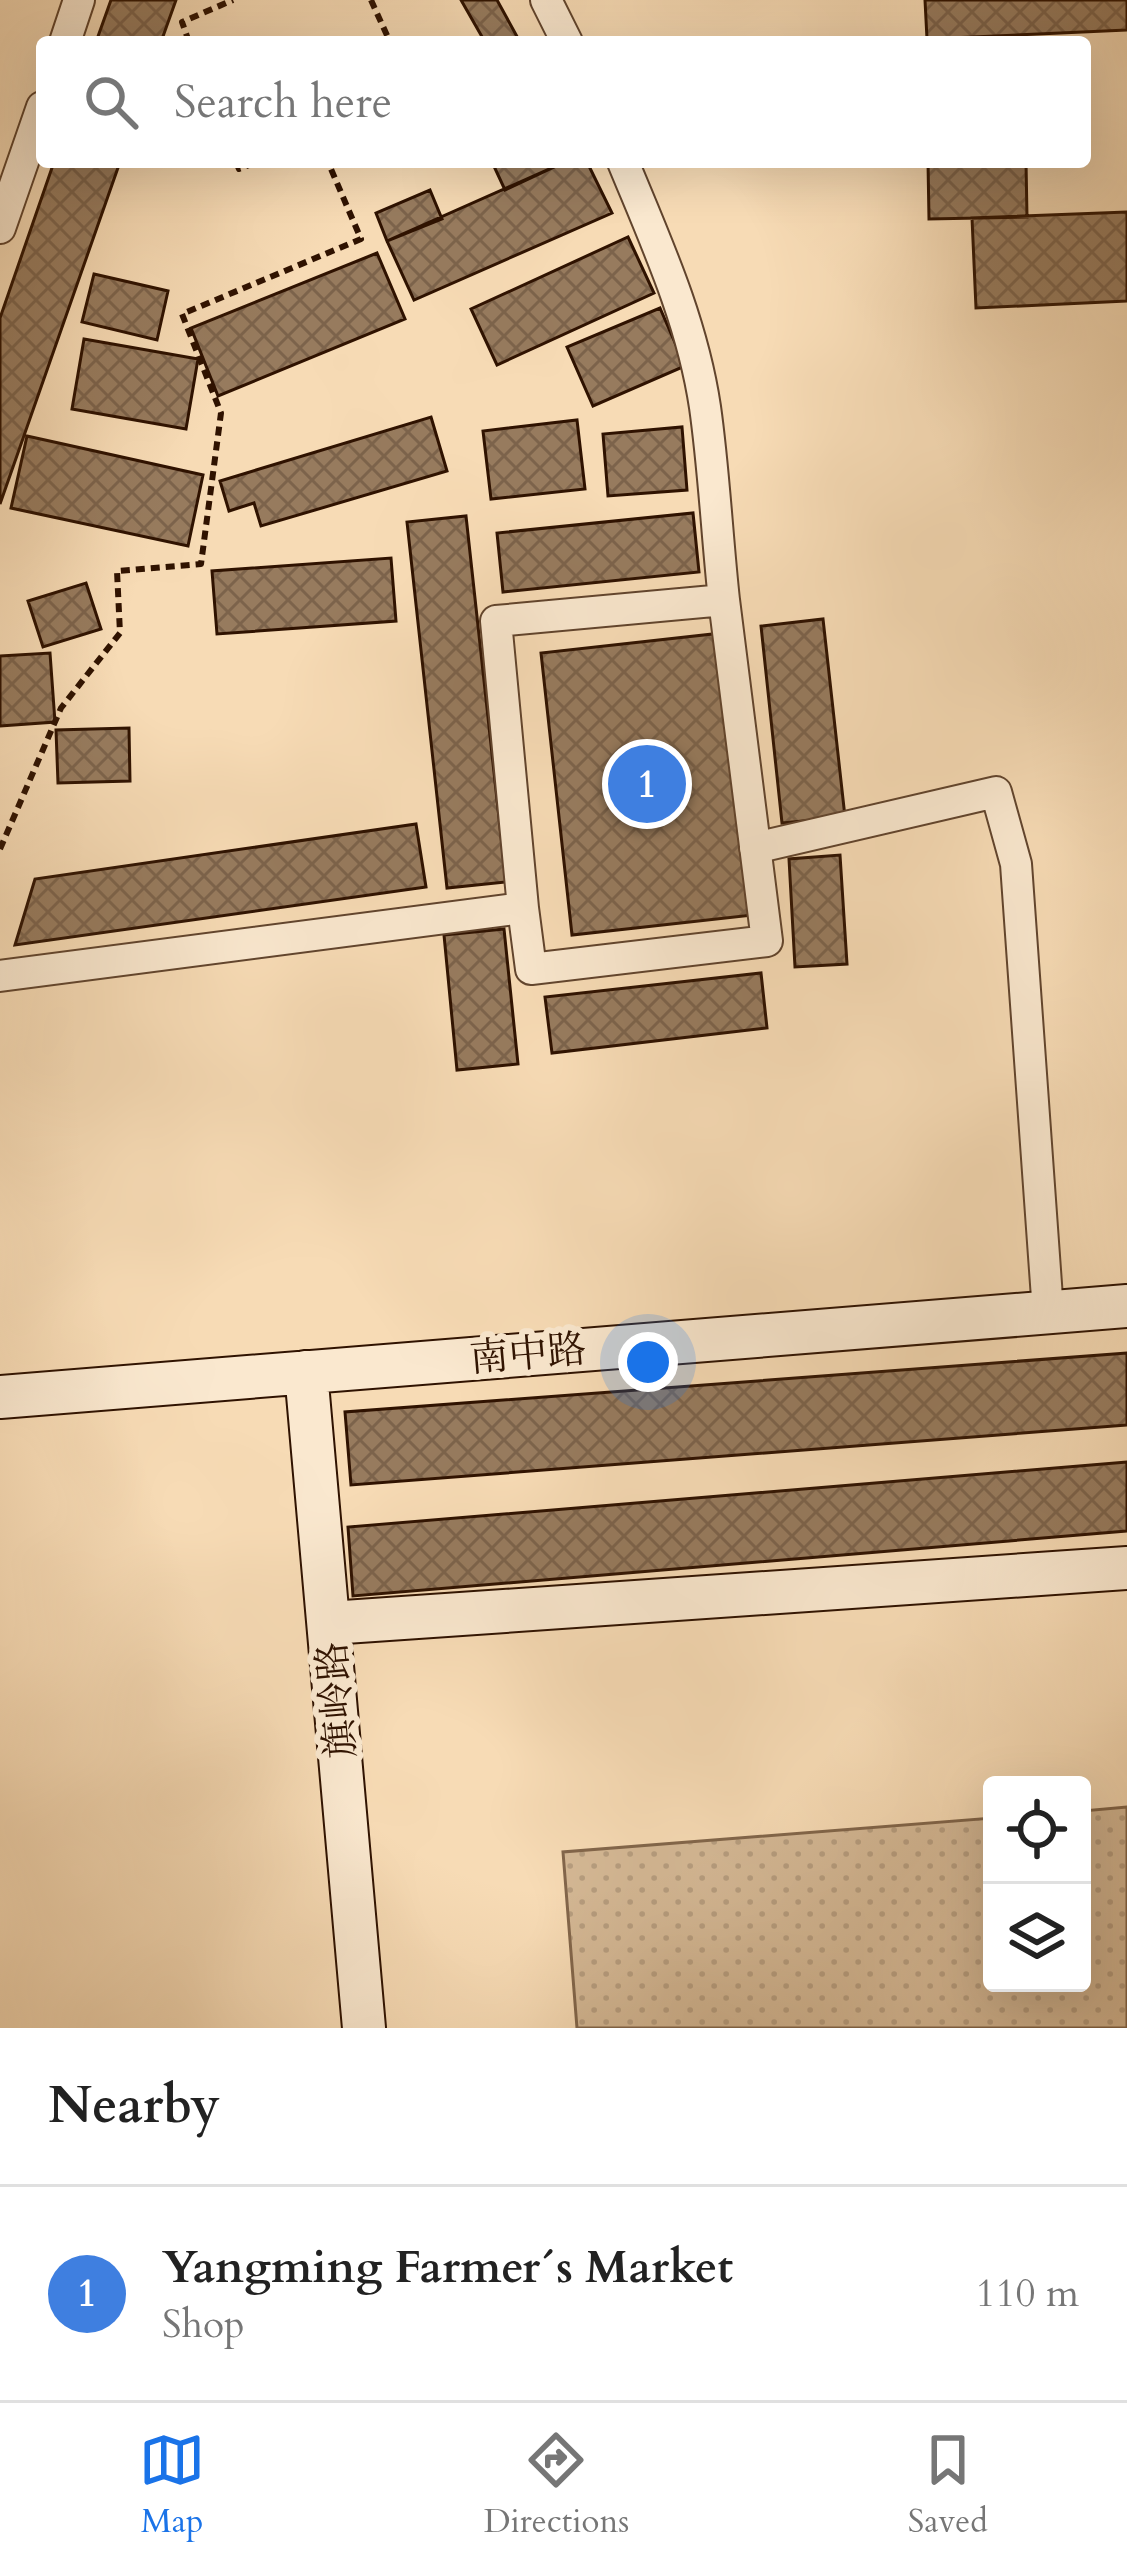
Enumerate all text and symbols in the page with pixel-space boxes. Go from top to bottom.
search box [36,36,1091,168]
icon: search [78,69,144,135]
text: Search here [174,72,392,133]
pin: 1 [608,739,686,829]
street label: 南中路 [467,1323,589,1385]
your location [618,1332,678,1392]
street label: 旗岭路 [306,1639,368,1761]
map controls [983,1776,1091,1992]
button: locate [983,1776,1091,1884]
button: layers [983,1884,1091,1992]
text: Nearby [48,2071,220,2141]
text: Yangming Farmer´s Market [162,2237,733,2298]
text: 1 [77,2267,97,2320]
text: 110 m [976,2267,1079,2320]
text: Shop [162,2298,245,2351]
tab: Map [139,2427,205,2544]
tab: Directions [484,2427,629,2544]
tab: Saved [908,2427,988,2544]

